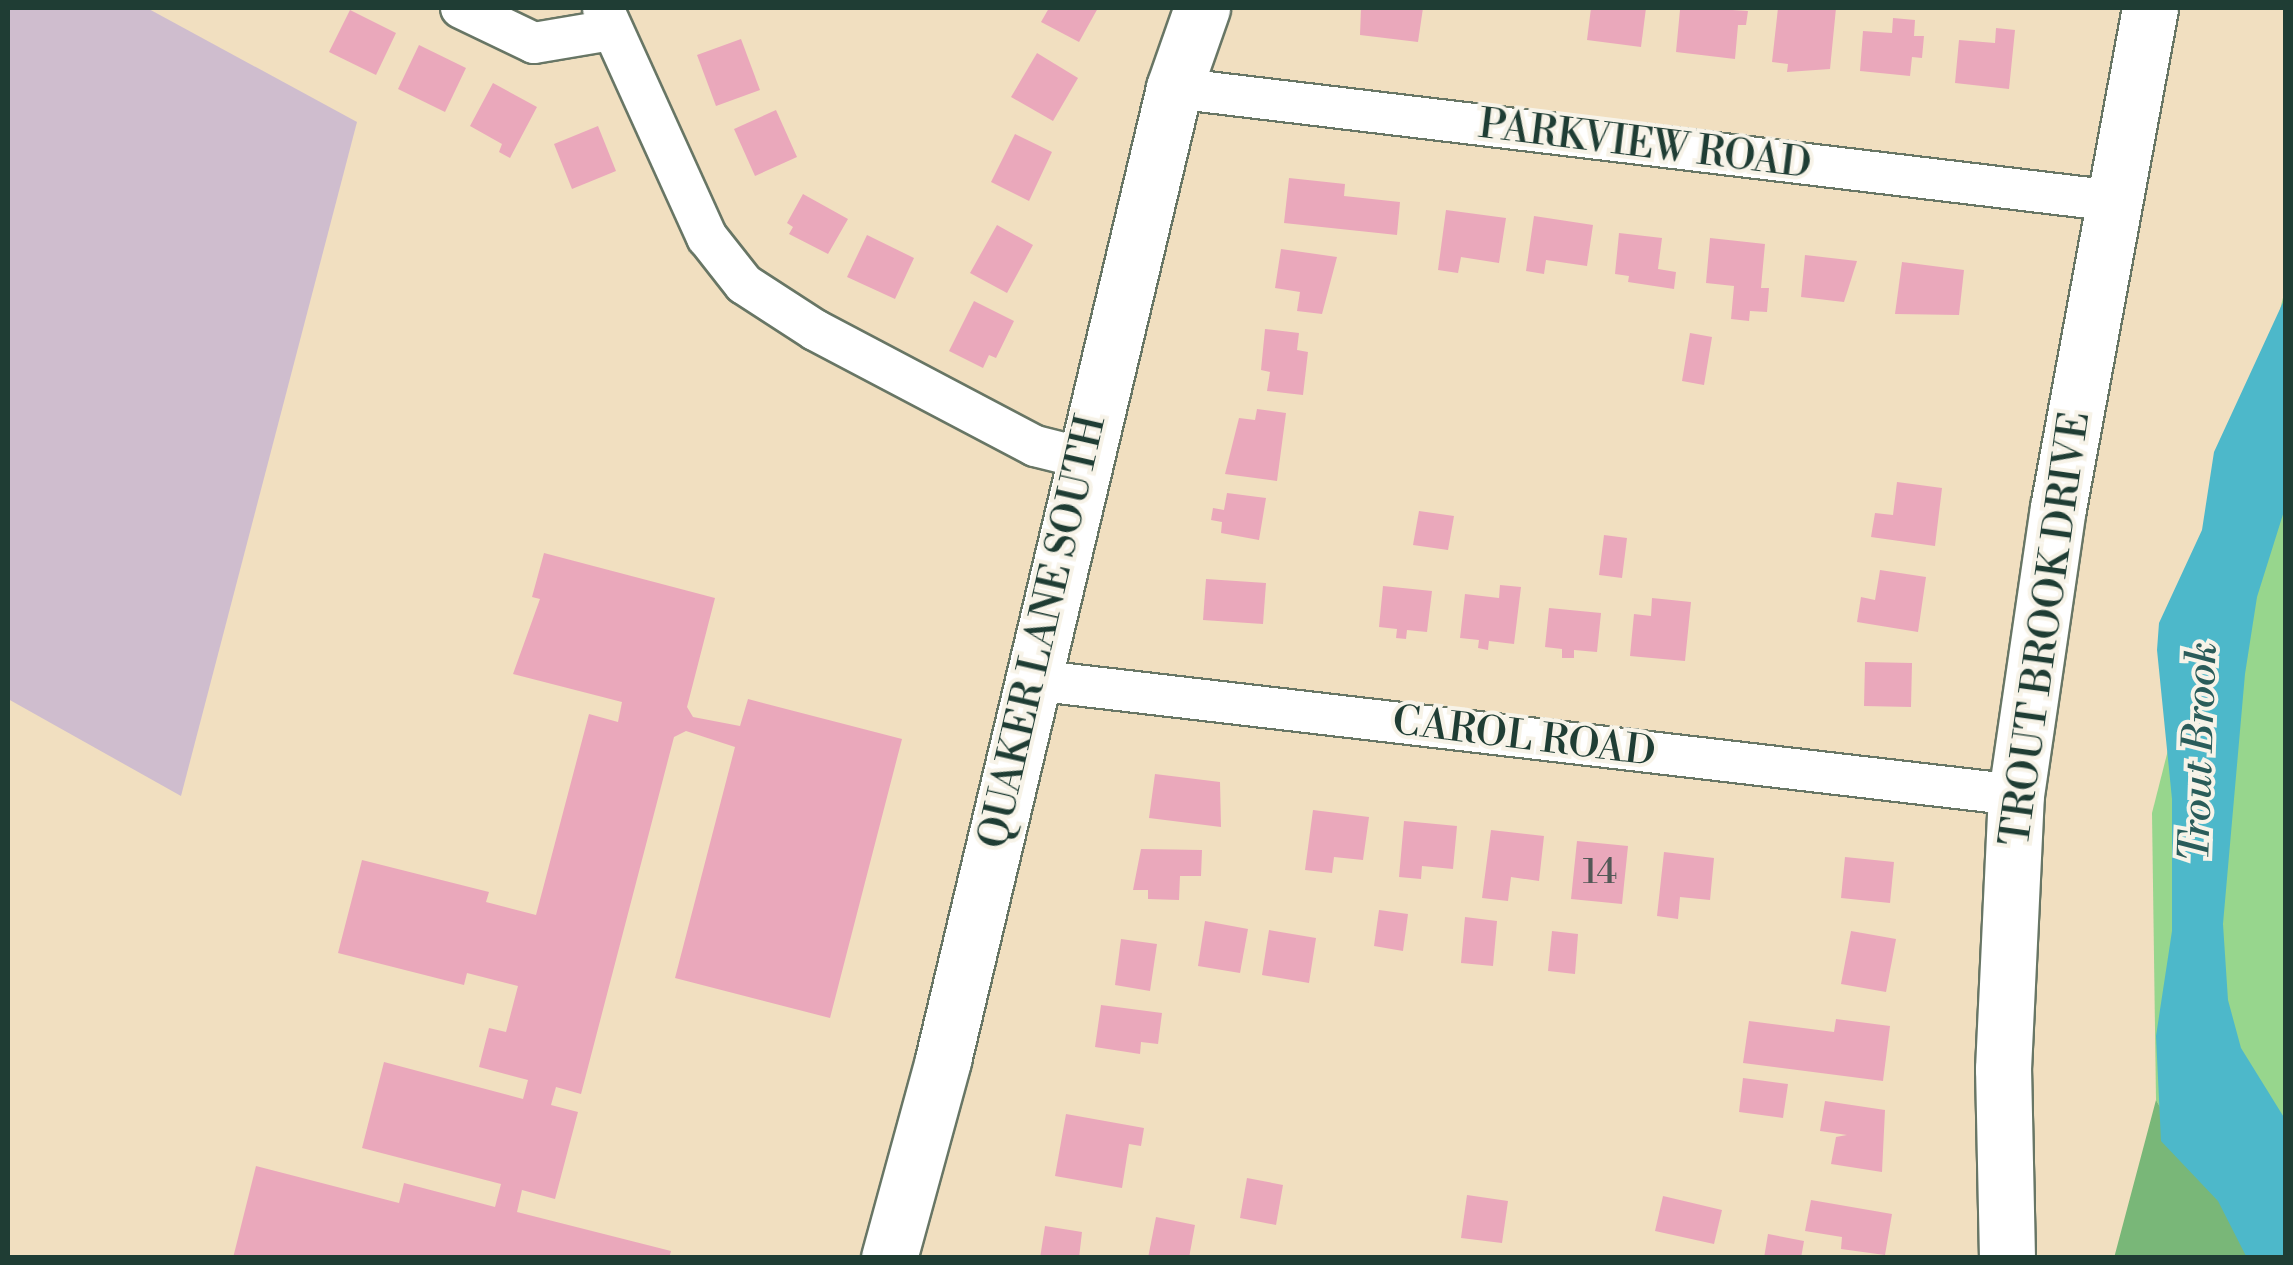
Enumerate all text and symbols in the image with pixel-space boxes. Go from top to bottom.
street label: PARKVIEW ROAD [1476,101,1814,189]
street label: TROUT BROOK DRIVE [1992,409,2100,849]
street label: QUAKER LANE SOUTH [970,411,1116,853]
water label: Trout Brook [2171,641,2229,863]
street label: CAROL ROAD [1390,697,1658,777]
house number: 14 [1583,852,1617,894]

